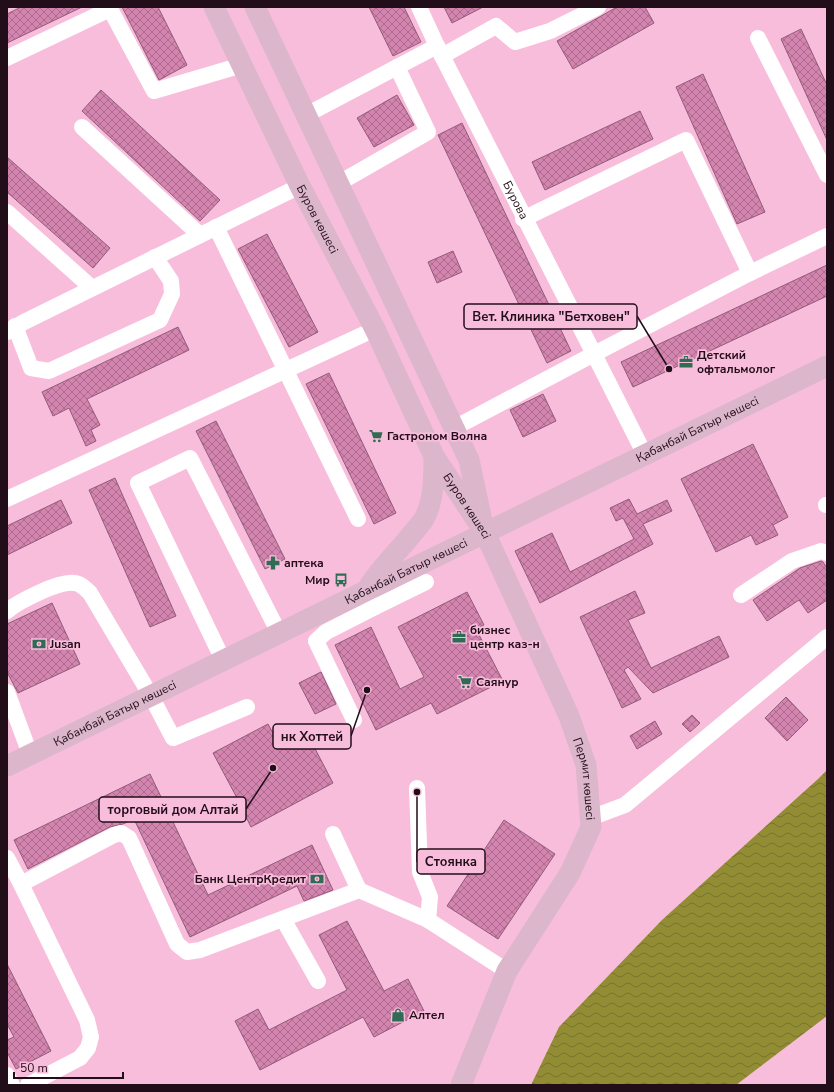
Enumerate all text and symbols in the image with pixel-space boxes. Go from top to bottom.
street label: Бурова [499,178,532,222]
street label: Буров көшесі [293,182,342,256]
callout: Вет. Клиника "Бетховен" [464,304,637,329]
text: Вет. Клиника "Бетховен" [472,308,630,326]
place label: Детский офтальмолог [697,347,776,377]
office icon: Детский офтальмолог [678,354,694,370]
street label: Қабанбай Батыр көшесі [633,393,761,466]
supermarket icon: Гастроном Волна [368,428,384,444]
place label: Гастроном Волна [387,428,487,444]
street label: Буров көшесі [440,470,495,541]
street label: Қабанбай Батыр көшесі [342,535,470,608]
pharmacy icon: аптека [265,555,281,571]
place label: аптека [284,555,324,571]
place label: Мир [305,572,330,588]
bus stop icon: Мир [333,572,349,588]
place label: бизнес центр каз-н [470,622,540,652]
office icon: бизнес центр каз-н [451,629,467,645]
bank icon: Jusan [31,636,47,652]
place label: Jusan [49,636,81,652]
supermarket icon: Саянур [457,674,473,690]
place label: Саянур [476,674,519,690]
street label: Қабанбай Батыр көшесі [51,677,179,750]
callout: нк Хоттей [273,724,351,749]
text: нк Хоттей [281,728,343,746]
street label: Пермит көшесі [569,735,598,821]
callout: торговый дом Алтай [99,797,246,822]
text: торговый дом Алтай [107,801,239,819]
callout: Стоянка [417,849,485,874]
text: Стоянка [425,853,477,871]
place label: Банк ЦентрКредит [195,871,306,887]
bank icon: Банк ЦентрКредит [309,871,325,887]
shop icon: Алтел [390,1007,406,1023]
place label: Алтел [409,1007,445,1023]
scale bar [14,1054,123,1080]
text: 50 m [20,1060,48,1076]

